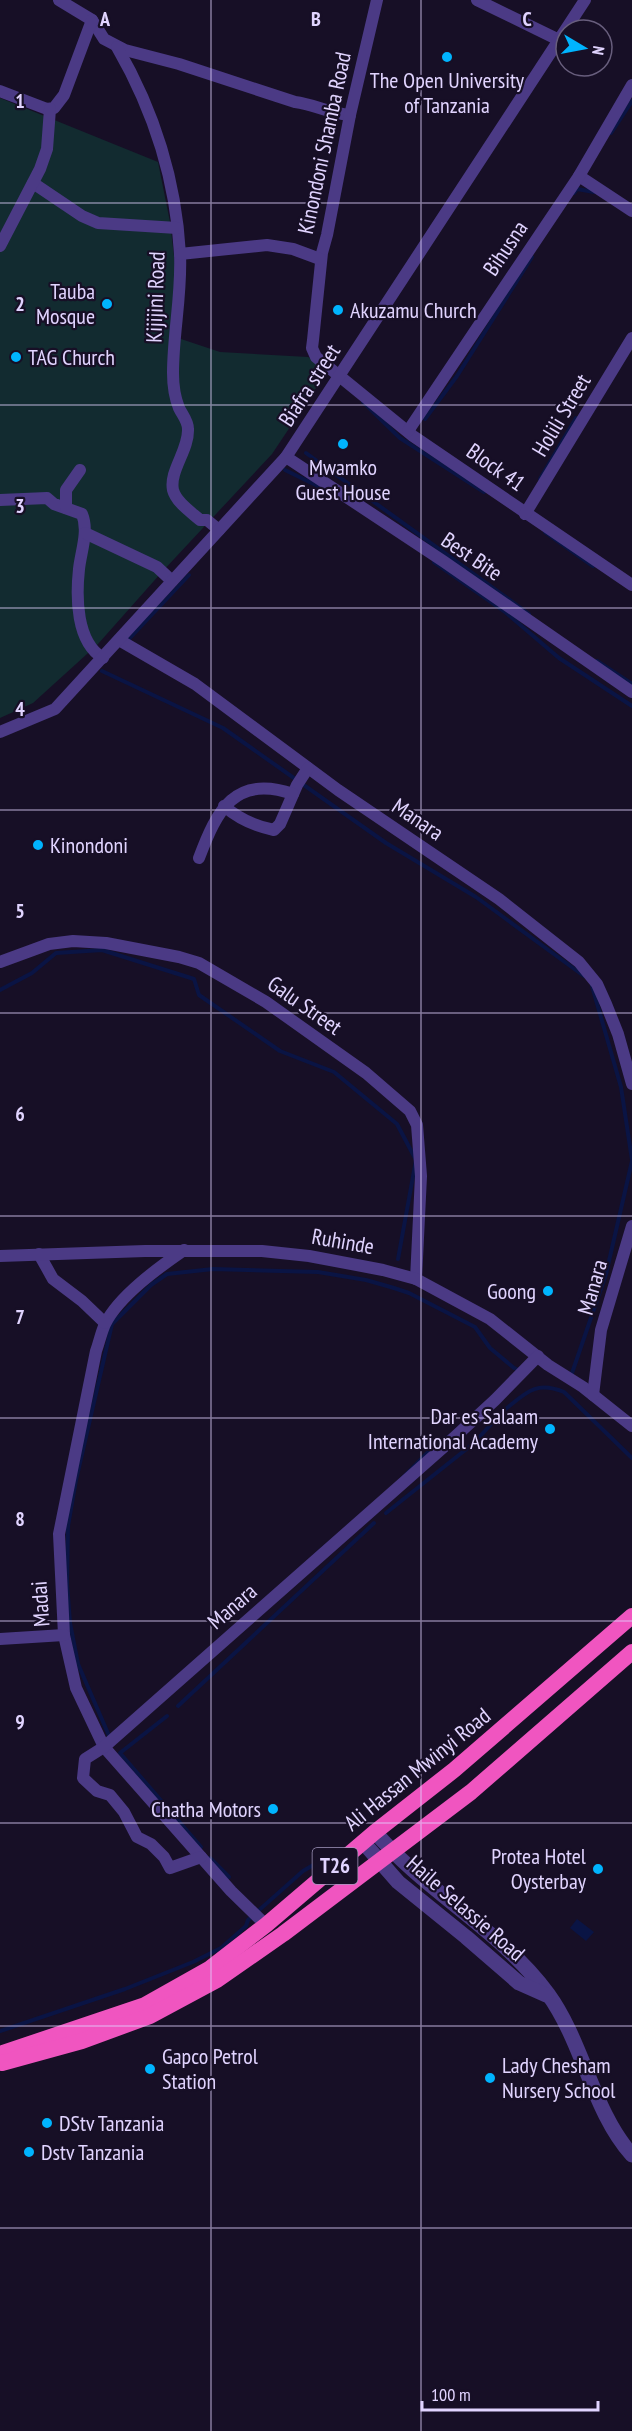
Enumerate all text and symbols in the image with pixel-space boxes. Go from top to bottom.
text: A [99,6,111,32]
text: B [311,6,321,32]
text: C [522,6,532,32]
north arrow [554,18,614,78]
text: N [588,45,609,57]
street label: Kinondoni Shamba Road [291,49,357,237]
marker: The Open University of Tanzania [440,50,454,64]
place label: The Open University of Tanzania [370,66,525,119]
text: 1 [15,88,25,114]
street label: Bihusna [477,215,533,281]
street label: Kijijini Road [139,251,171,343]
place label: Tauba Mosque [36,277,95,330]
text: 2 [15,291,25,317]
place label: Akuzamu Church [350,296,477,324]
marker: Tauba Mosque [100,297,114,311]
marker: Akuzamu Church [331,303,345,317]
street label: Biafra street [272,339,346,431]
place label: TAG Church [28,343,115,371]
marker: TAG Church [9,350,23,364]
street label: Holili Street [525,369,597,461]
marker: Mwamko Guest House [336,437,350,451]
street label: Block 41 [461,437,531,497]
place label: Mwamko Guest House [296,453,390,506]
text: 3 [15,493,25,519]
street label: Best Bite [436,525,508,587]
text: 4 [15,696,25,722]
street label: Manara [387,792,449,846]
place label: Kinondoni [50,831,128,859]
marker: Kinondoni [31,838,45,852]
text: 5 [15,898,25,924]
street label: Galu Street [262,969,348,1041]
text: 6 [15,1101,25,1127]
street label: Ruhinde [310,1222,376,1260]
street label: Manara [571,1256,613,1318]
place label: Goong [487,1277,536,1305]
marker: Goong [541,1284,555,1298]
text: 7 [15,1304,25,1330]
place label: Dar es Salaam International Academy [368,1402,539,1455]
marker: Dar es Salaam International Academy [543,1422,557,1436]
text: 8 [15,1506,25,1532]
street label: Manara [202,1577,262,1635]
street label: Madai [24,1580,56,1628]
street label: Ali Hassan Mwinyi Road [338,1701,496,1837]
text: 9 [15,1709,25,1735]
place label: Chatha Motors [151,1795,261,1823]
marker: Chatha Motors [266,1802,280,1816]
place label: Protea Hotel Oysterbay [491,1842,587,1895]
road number: T26 [312,1848,358,1884]
street label: Haile Selassie Road [401,1849,531,1967]
marker: Protea Hotel Oysterbay [591,1862,605,1876]
place label: Gapco Petrol Station [162,2042,259,2095]
place label: Lady Chesham Nursery School [502,2051,616,2104]
marker: Gapco Petrol Station [143,2062,157,2076]
marker: Lady Chesham Nursery School [483,2071,497,2085]
place label: DStv Tanzania [59,2109,164,2137]
marker: DStv Tanzania [40,2116,54,2130]
place label: Dstv Tanzania [41,2138,144,2166]
marker: Dstv Tanzania [22,2145,36,2159]
scale bar [422,2374,598,2412]
text: 100 m [431,2383,471,2406]

